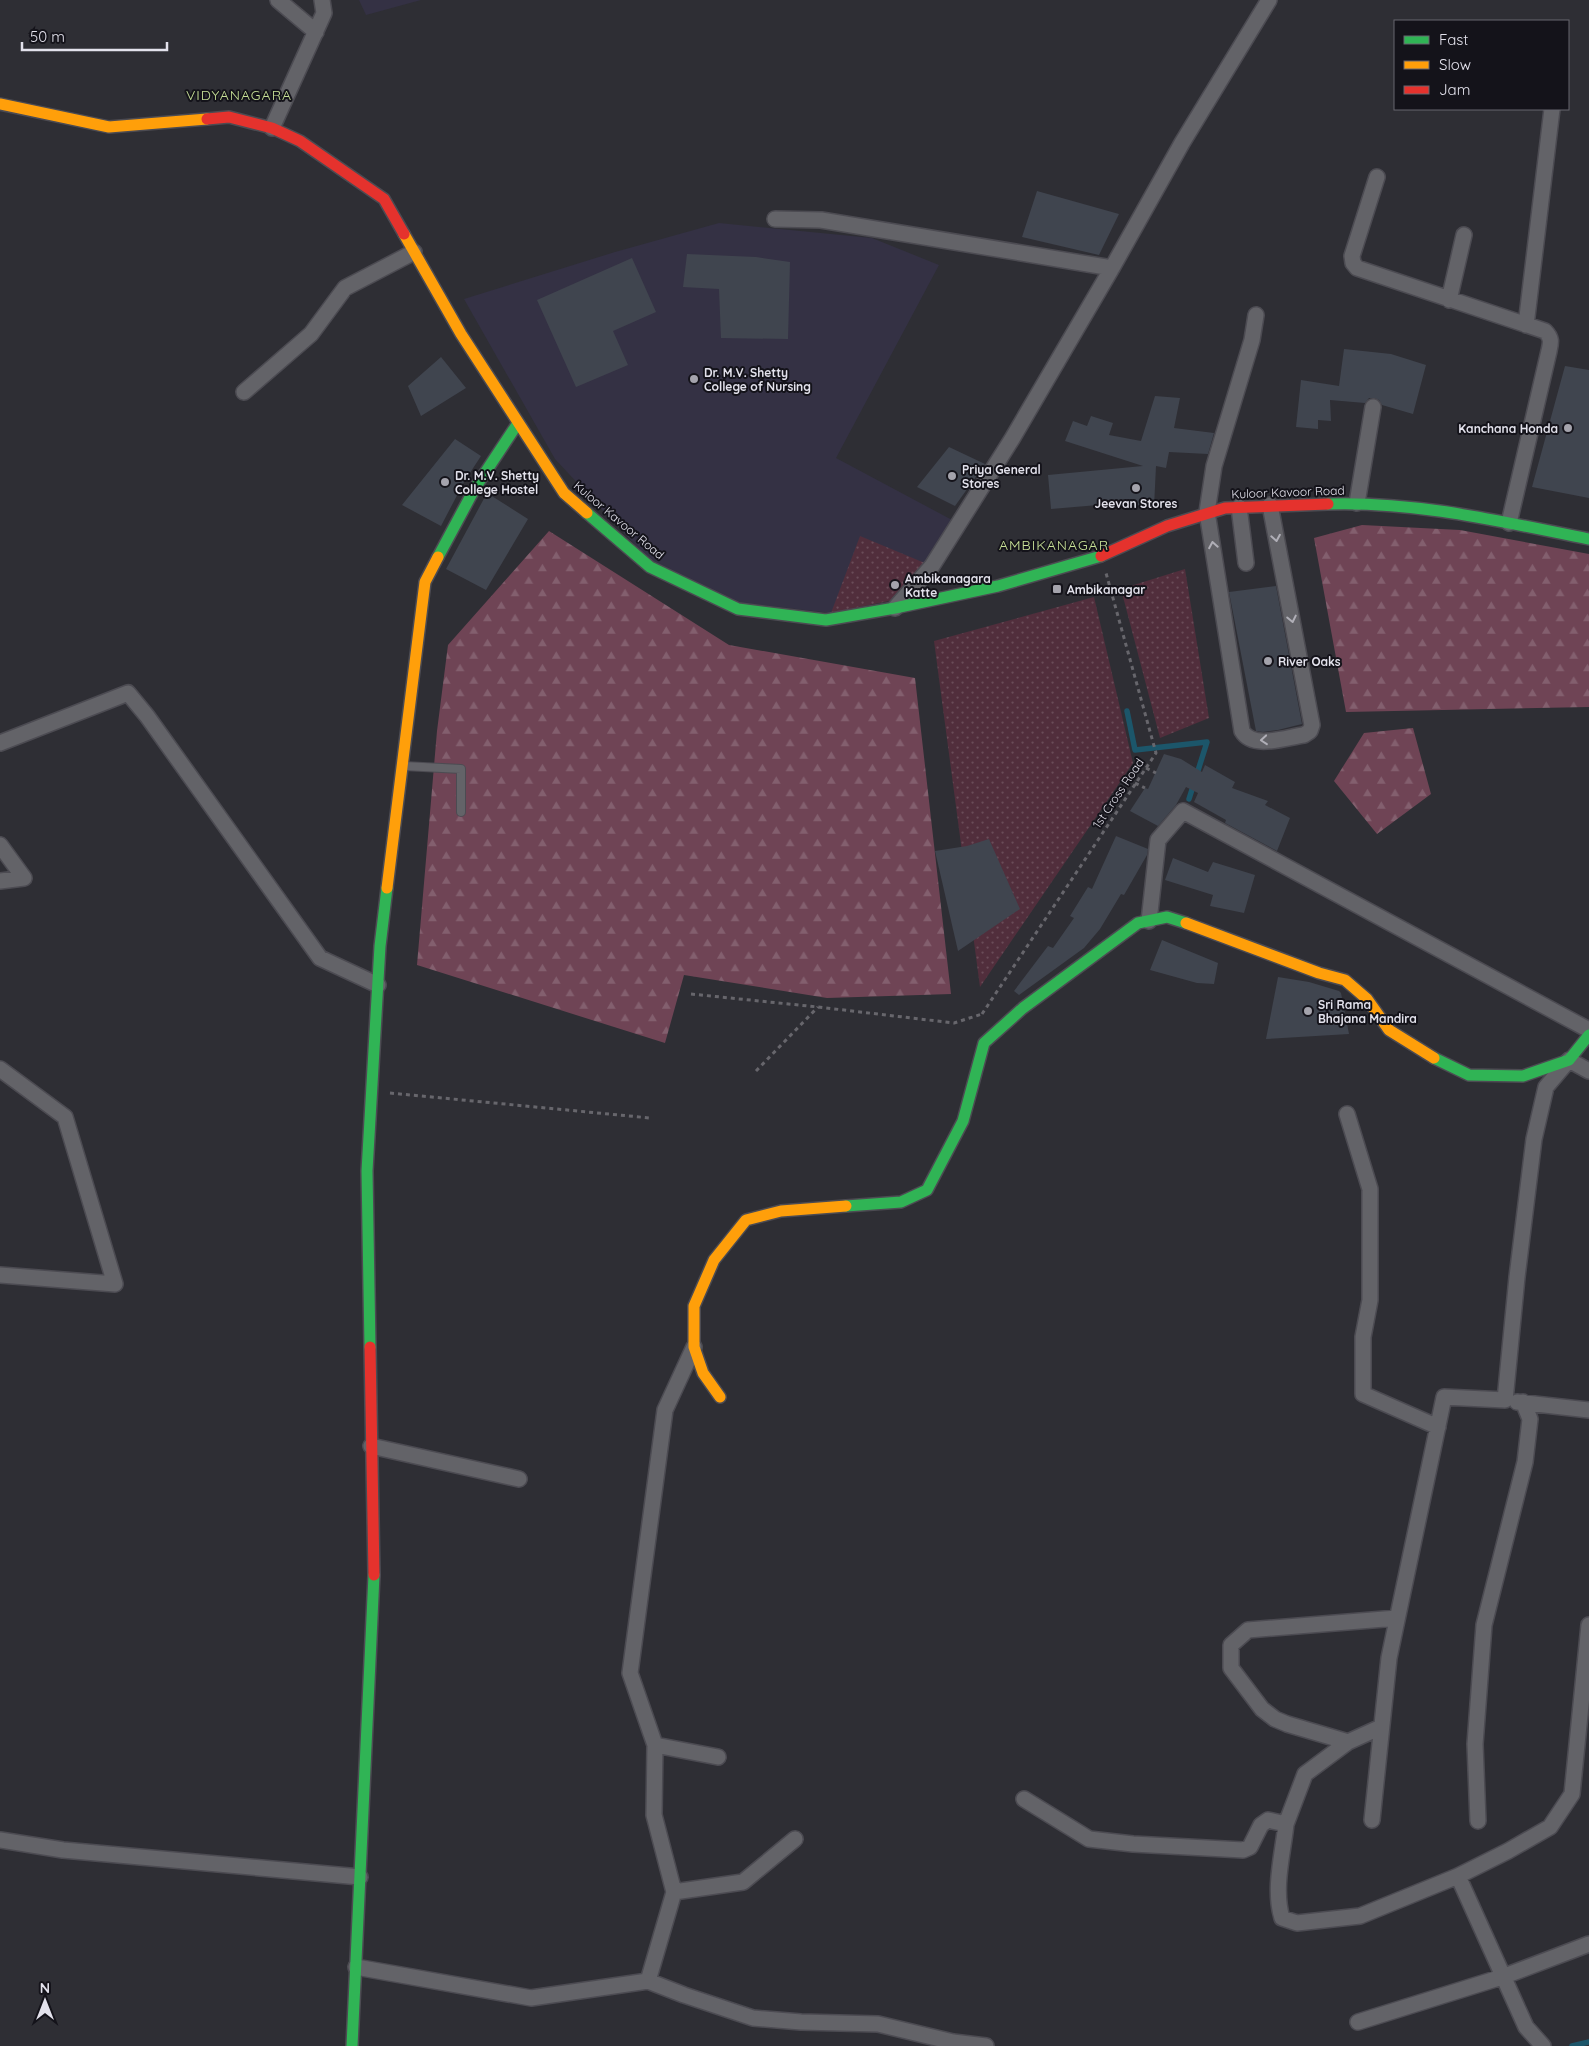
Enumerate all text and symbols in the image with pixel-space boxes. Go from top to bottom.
scale bar [22,20,168,52]
legend [1394,20,1569,110]
text: 50 m [30,27,65,46]
text: Fast [1439,30,1468,49]
text: Slow [1439,55,1471,74]
text: Jam [1439,80,1470,99]
district label: VIDYANAGARA [186,86,292,104]
place label: Dr. M.V. Shetty College of Nursing [704,365,811,394]
marker: Dr. M.V. Shetty College of Nursing [688,373,700,385]
place label: Kanchana Honda [1458,421,1558,436]
marker: Kanchana Honda [1562,422,1574,434]
place label: Priya General Stores [962,462,1041,491]
place label: Dr. M.V. Shetty College Hostel [455,468,539,497]
marker: Priya General Stores [946,470,958,482]
marker: Dr. M.V. Shetty College Hostel [439,476,451,488]
street label: Kuloor Kavoor Road [571,478,667,562]
marker: Jeevan Stores [1130,482,1142,494]
street label: Kuloor Kavoor Road [1231,483,1345,501]
place label: Jeevan Stores [1095,496,1178,511]
one-way arrow [1270,534,1280,542]
district label: AMBIKANAGAR [999,536,1109,554]
one-way arrow [1209,541,1219,549]
place label: Ambikanagara Katte [905,571,991,600]
marker: Ambikanagara Katte [889,579,901,591]
place label: Ambikanagar [1067,582,1145,597]
marker: Ambikanagar [1051,583,1063,595]
one-way arrow [1286,614,1297,623]
place label: River Oaks [1278,654,1341,669]
marker: River Oaks [1262,655,1274,667]
one-way arrow [1260,734,1268,745]
street label: 1st Cross Road [1089,755,1147,831]
place label: Sri Rama Bhajana Mandira [1318,997,1417,1026]
marker: Sri Rama Bhajana Mandira [1302,1005,1314,1017]
north arrow [20,1976,70,2026]
text: N [40,1979,50,1997]

